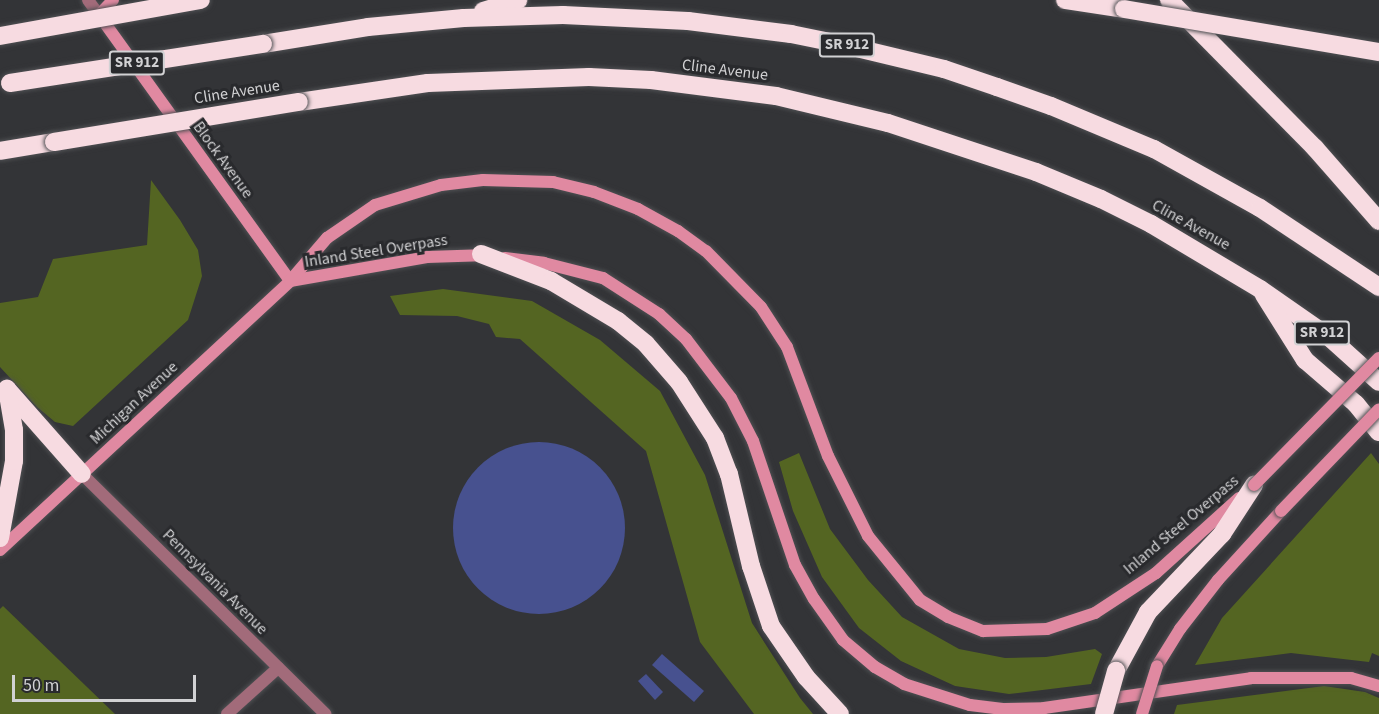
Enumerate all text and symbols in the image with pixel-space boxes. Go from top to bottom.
road number: SR 912 [818,33,876,57]
road number: SR 912 [108,51,166,75]
street label: Cline Avenue [681,55,769,85]
street label: Cline Avenue [193,76,281,108]
street label: Block Avenue [189,118,257,202]
street label: Cline Avenue [1149,196,1233,254]
street label: Inland Steel Overpass [303,230,449,272]
road number: SR 912 [1294,321,1350,345]
street label: Michigan Avenue [86,358,182,448]
street label: Inland Steel Overpass [1120,471,1242,579]
street label: Pennsylvania Avenue [158,525,272,639]
scale bar [15,663,200,701]
text: 50 m [23,673,59,698]

